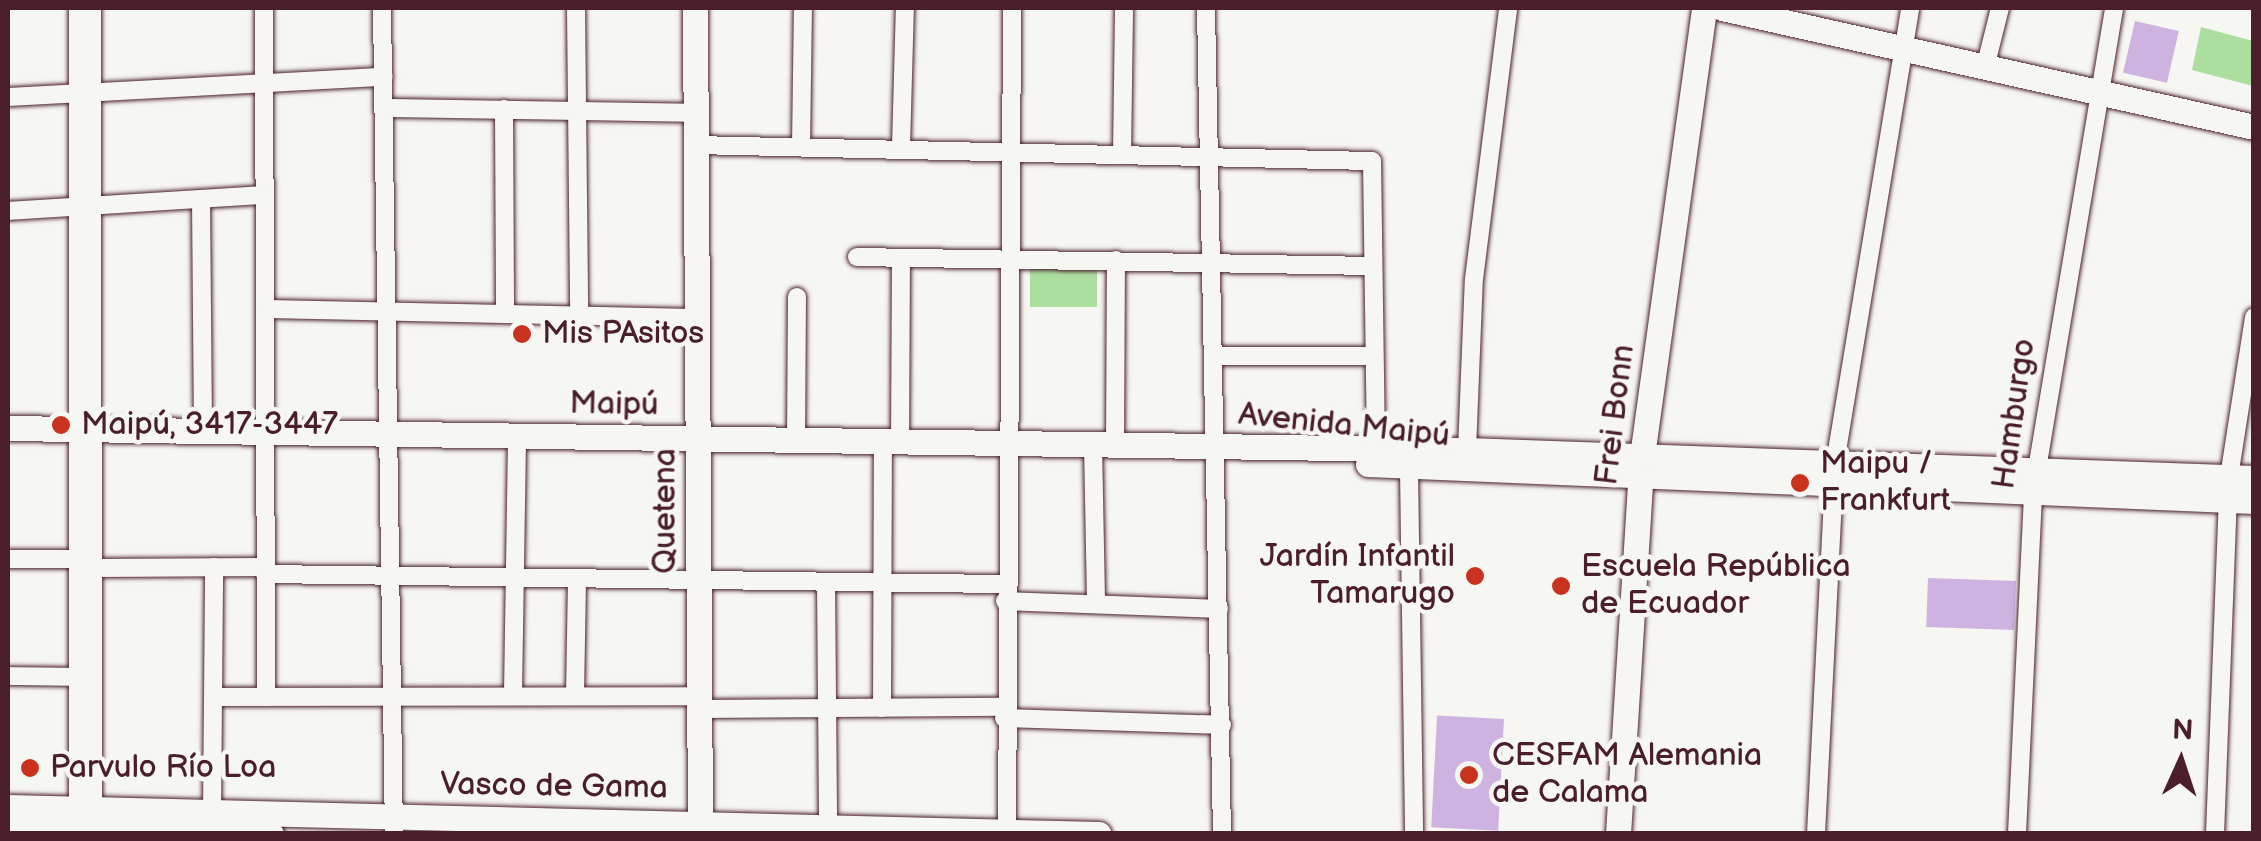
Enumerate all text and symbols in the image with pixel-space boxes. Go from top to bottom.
place label: Mis PAsitos [542,315,704,353]
marker: Mis PAsitos [511,323,533,345]
street label: Hamburgo [1985,336,2045,492]
street label: Frei Bonn [1588,343,1644,487]
street label: Maipú [569,385,659,425]
street label: Avenida Maipú [1236,396,1452,456]
place label: Maipú, 3417-3447 [81,406,338,444]
marker: Maipú, 3417-3447 [50,414,72,436]
place label: Maipu / Frankfurt [1820,446,1951,521]
street label: Quetena [647,448,685,574]
marker: Maipu / Frankfurt [1789,472,1811,494]
place label: Jardín Infantil Tamarugo [1260,539,1455,614]
place label: Escuela República de Ecuador [1581,549,1851,624]
marker: Jardín Infantil Tamarugo [1464,565,1486,587]
marker: Escuela República de Ecuador [1550,575,1572,597]
north arrow [2131,711,2231,811]
text: N [2171,714,2194,748]
place label: CESFAM Alemania de Calama [1492,738,1762,813]
place label: Parvulo Río Loa [50,749,276,787]
marker: Parvulo Río Loa [19,757,41,779]
marker: CESFAM Alemania de Calama [1456,762,1482,788]
street label: Vasco de Gama [440,766,668,808]

